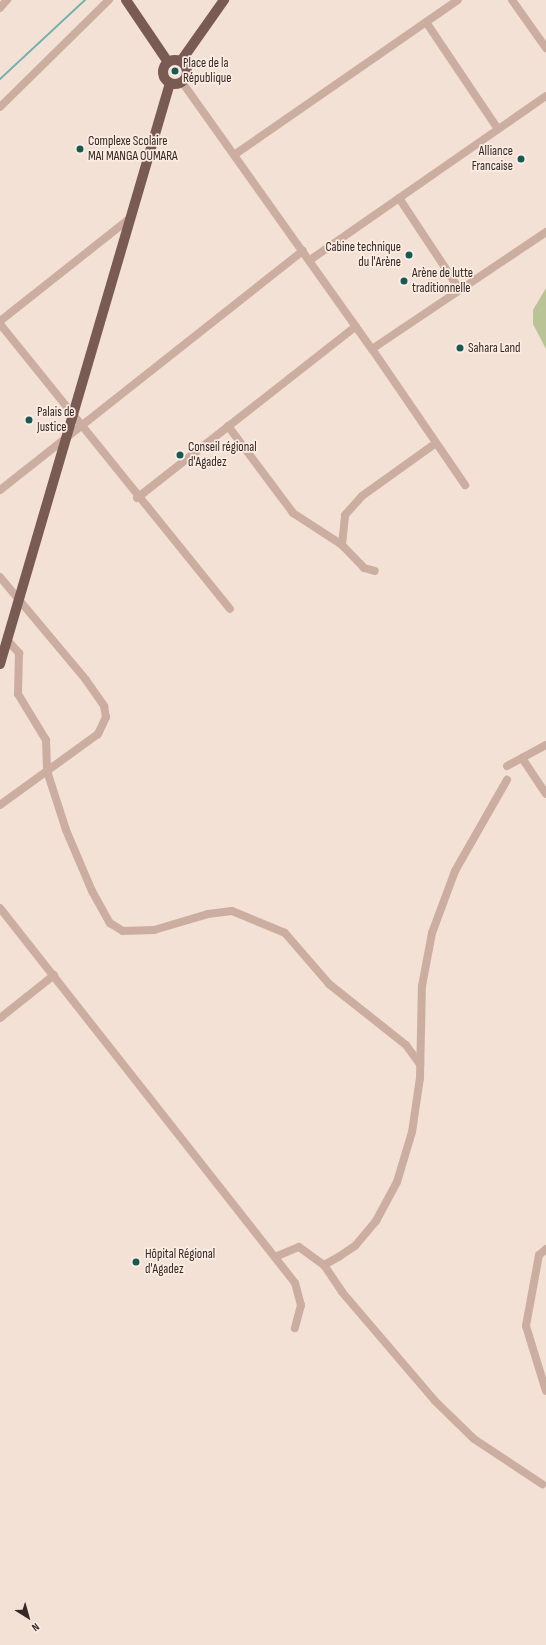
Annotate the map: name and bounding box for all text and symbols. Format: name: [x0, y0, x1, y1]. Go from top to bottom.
place label: Place de la République: [183, 56, 231, 87]
marker: Place de la République: [170, 66, 180, 76]
place label: Complexe Scolaire MAI MANGA OUMARA: [88, 134, 178, 165]
marker: Complexe Scolaire MAI MANGA OUMARA: [75, 144, 85, 154]
place label: Alliance Francaise: [472, 144, 513, 175]
marker: Alliance Francaise: [516, 154, 526, 164]
place label: Cabine technique du l'Arène: [325, 240, 401, 271]
marker: Cabine technique du l'Arène: [404, 250, 414, 260]
place label: Arène de lutte traditionnelle: [412, 266, 473, 297]
marker: Arène de lutte traditionnelle: [399, 276, 409, 286]
place label: Sahara Land: [468, 340, 521, 356]
marker: Sahara Land: [455, 343, 465, 353]
place label: Palais de Justice: [37, 405, 75, 436]
marker: Palais de Justice: [24, 415, 34, 425]
place label: Conseil régional d'Agadez: [188, 440, 257, 471]
marker: Conseil régional d'Agadez: [175, 450, 185, 460]
place label: Hôpital Régional d'Agadez: [145, 1247, 215, 1278]
marker: Hôpital Régional d'Agadez: [130, 1256, 142, 1268]
north arrow: [8, 1597, 48, 1637]
text: N: [29, 1620, 42, 1634]

